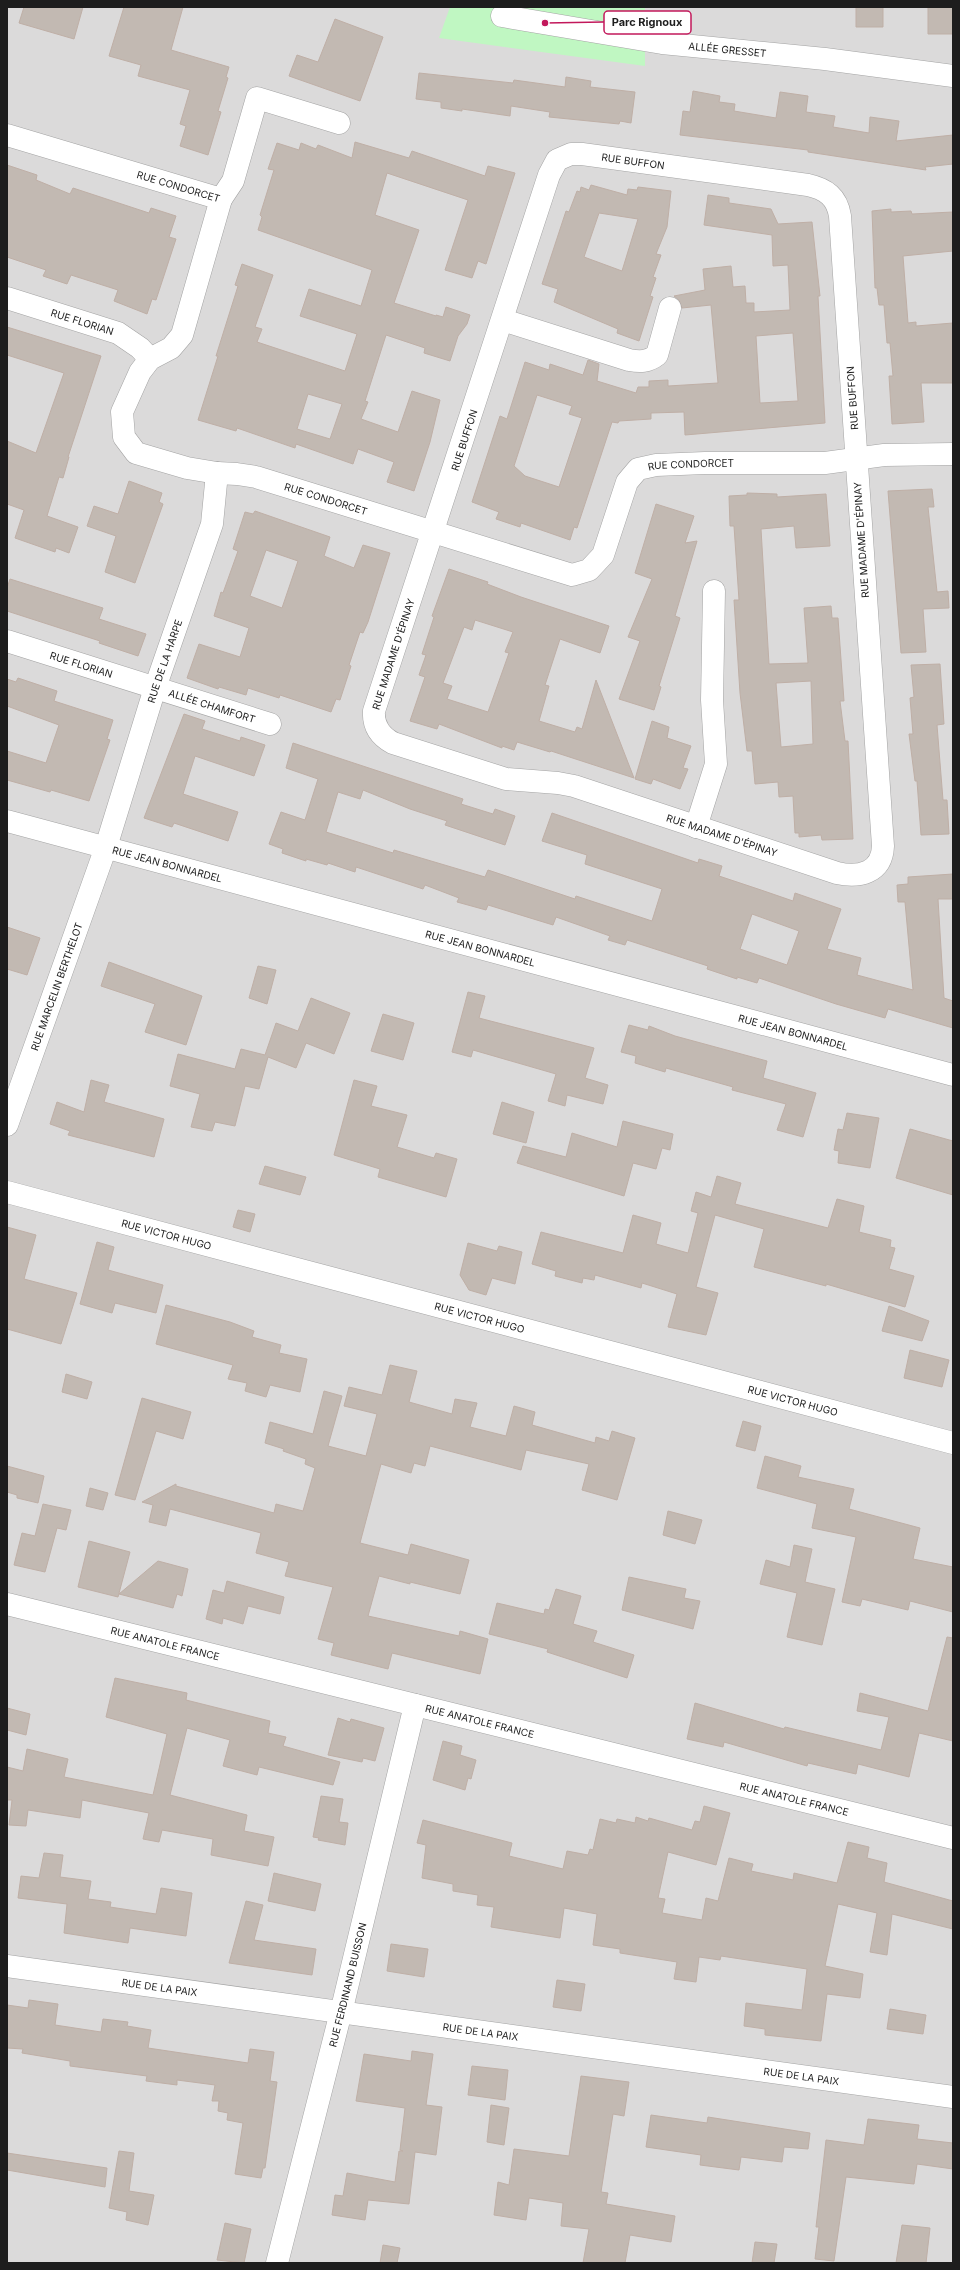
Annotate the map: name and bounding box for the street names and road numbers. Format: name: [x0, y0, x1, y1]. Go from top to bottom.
street label: ALLÉE GRESSET: [688, 40, 767, 59]
street label: RUE BUFFON: [601, 151, 665, 171]
street label: RUE CONDORCET: [135, 168, 222, 204]
street label: RUE FLORIAN: [49, 306, 115, 337]
street label: RUE BUFFON: [844, 366, 860, 430]
street label: RUE BUFFON: [448, 408, 480, 472]
street label: RUE CONDORCET: [647, 457, 734, 473]
street label: RUE CONDORCET: [283, 480, 369, 517]
street label: RUE MADAME D'ÉPINAY: [850, 481, 871, 598]
street label: RUE MADAME D'ÉPINAY: [368, 596, 417, 711]
street label: RUE DE LA HARPE: [145, 618, 184, 704]
street label: RUE FLORIAN: [48, 649, 114, 680]
street label: ALLÉE CHAMFORT: [167, 686, 257, 725]
street label: RUE MADAME D'ÉPINAY: [665, 810, 780, 859]
street label: RUE JEAN BONNARDEL: [111, 844, 224, 885]
street label: RUE MARCELIN BERTHELOT: [28, 921, 85, 1052]
street label: RUE JEAN BONNARDEL: [424, 928, 537, 969]
street label: RUE JEAN BONNARDEL: [737, 1012, 850, 1053]
street label: RUE VICTOR HUGO: [120, 1217, 213, 1252]
street label: RUE VICTOR HUGO: [433, 1300, 526, 1335]
street label: RUE VICTOR HUGO: [746, 1383, 839, 1418]
street label: RUE ANATOLE FRANCE: [110, 1624, 221, 1662]
street label: RUE ANATOLE FRANCE: [424, 1702, 535, 1740]
street label: RUE ANATOLE FRANCE: [739, 1780, 850, 1818]
street label: RUE FERDINAND BUISSON: [326, 1921, 368, 2048]
street label: RUE DE LA PAIX: [121, 1976, 198, 1998]
street label: RUE DE LA PAIX: [442, 2020, 519, 2043]
street label: RUE DE LA PAIX: [763, 2065, 840, 2087]

